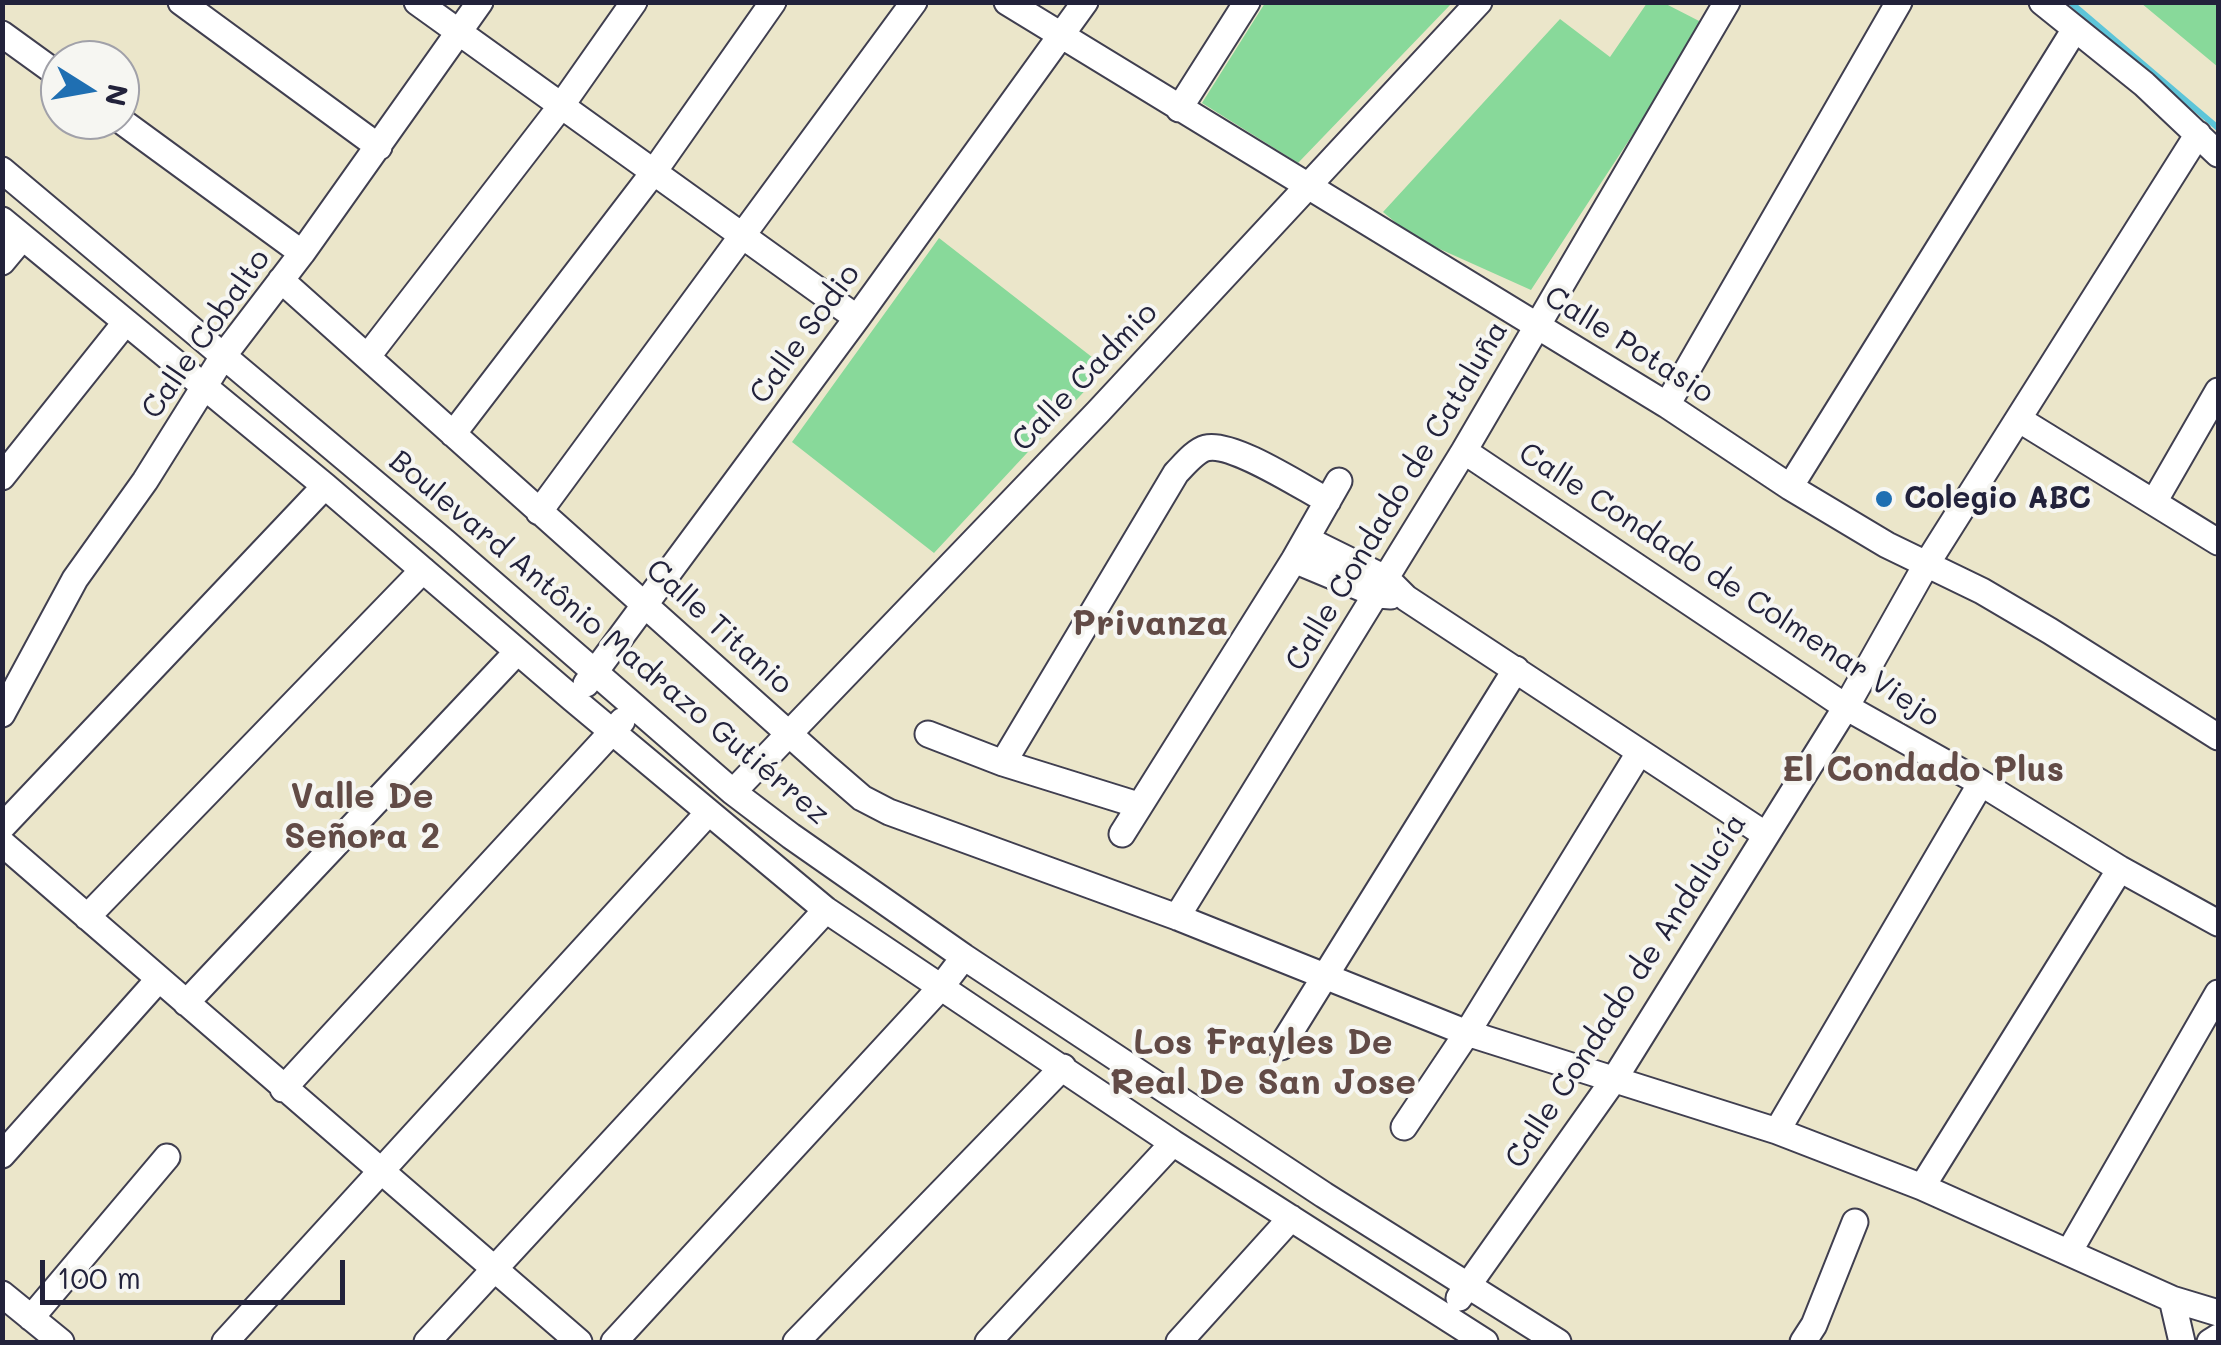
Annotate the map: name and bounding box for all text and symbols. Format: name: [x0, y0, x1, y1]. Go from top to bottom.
north arrow: [40, 40, 140, 140]
text: N: [98, 81, 137, 109]
street label: Calle Cobalto: [134, 242, 278, 426]
street label: Calle Sodio: [742, 257, 868, 411]
street label: Calle Potasio: [1538, 279, 1720, 411]
street label: Calle Cadmio: [1005, 295, 1165, 459]
street label: Calle Condado de Cataluña: [1278, 315, 1516, 677]
street label: Calle Condado de Colmenar Viejo: [1512, 435, 1946, 735]
street label: Boulevard Antônio Madrazo Gutiérrez: [382, 443, 836, 833]
place label: Colegio ABC: [1904, 481, 2091, 517]
marker: Colegio ABC: [1873, 488, 1895, 510]
street label: Calle Titanio: [638, 552, 800, 702]
district label: Privanza: [1072, 603, 1228, 645]
district label: El Condado Plus: [1782, 749, 2064, 791]
district label: Valle De Señora 2: [284, 776, 440, 858]
street label: Calle Condado de Andalucía: [1498, 807, 1754, 1175]
district label: Los Frayles De Real De San Jose: [1110, 1022, 1416, 1104]
scale bar: [45, 1240, 350, 1302]
text: 100 m: [57, 1257, 141, 1297]

